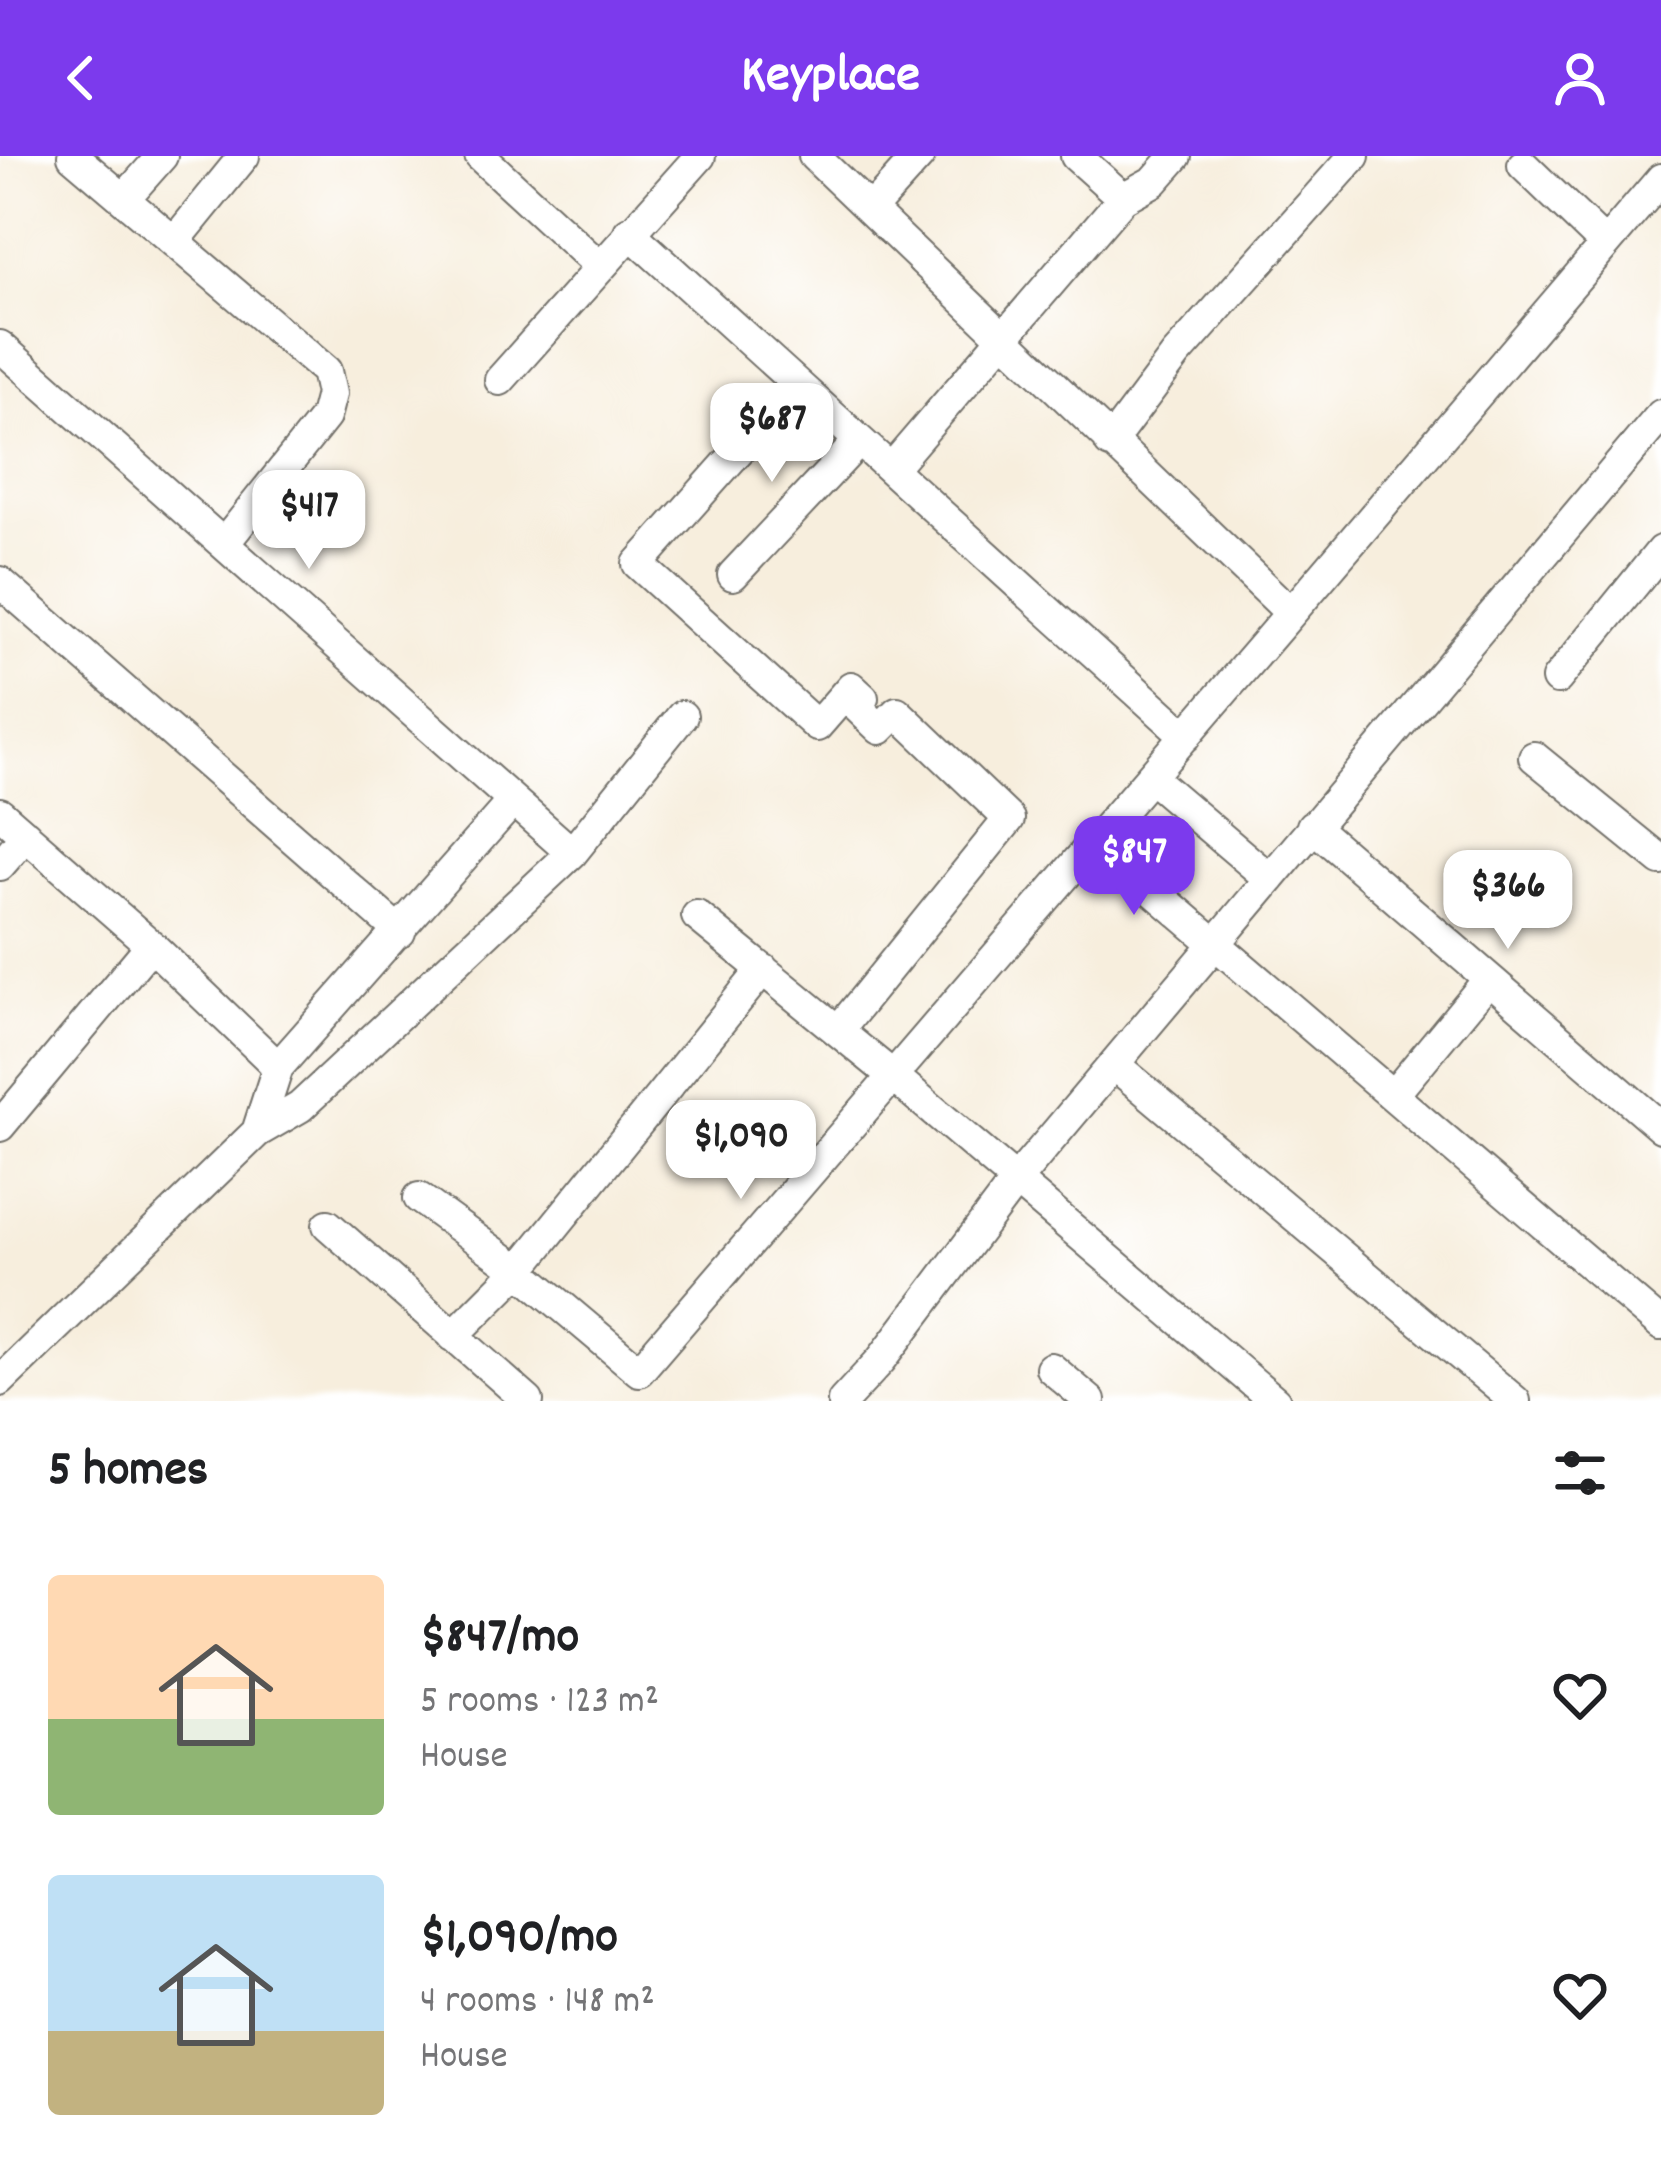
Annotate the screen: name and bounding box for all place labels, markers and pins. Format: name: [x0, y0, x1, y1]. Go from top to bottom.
pin: $687: [701, 383, 843, 485]
pin: $417: [238, 470, 380, 572]
pin: $847: [1063, 816, 1205, 918]
pin: $366: [1437, 850, 1579, 952]
pin: $1,090: [643, 1100, 839, 1202]

